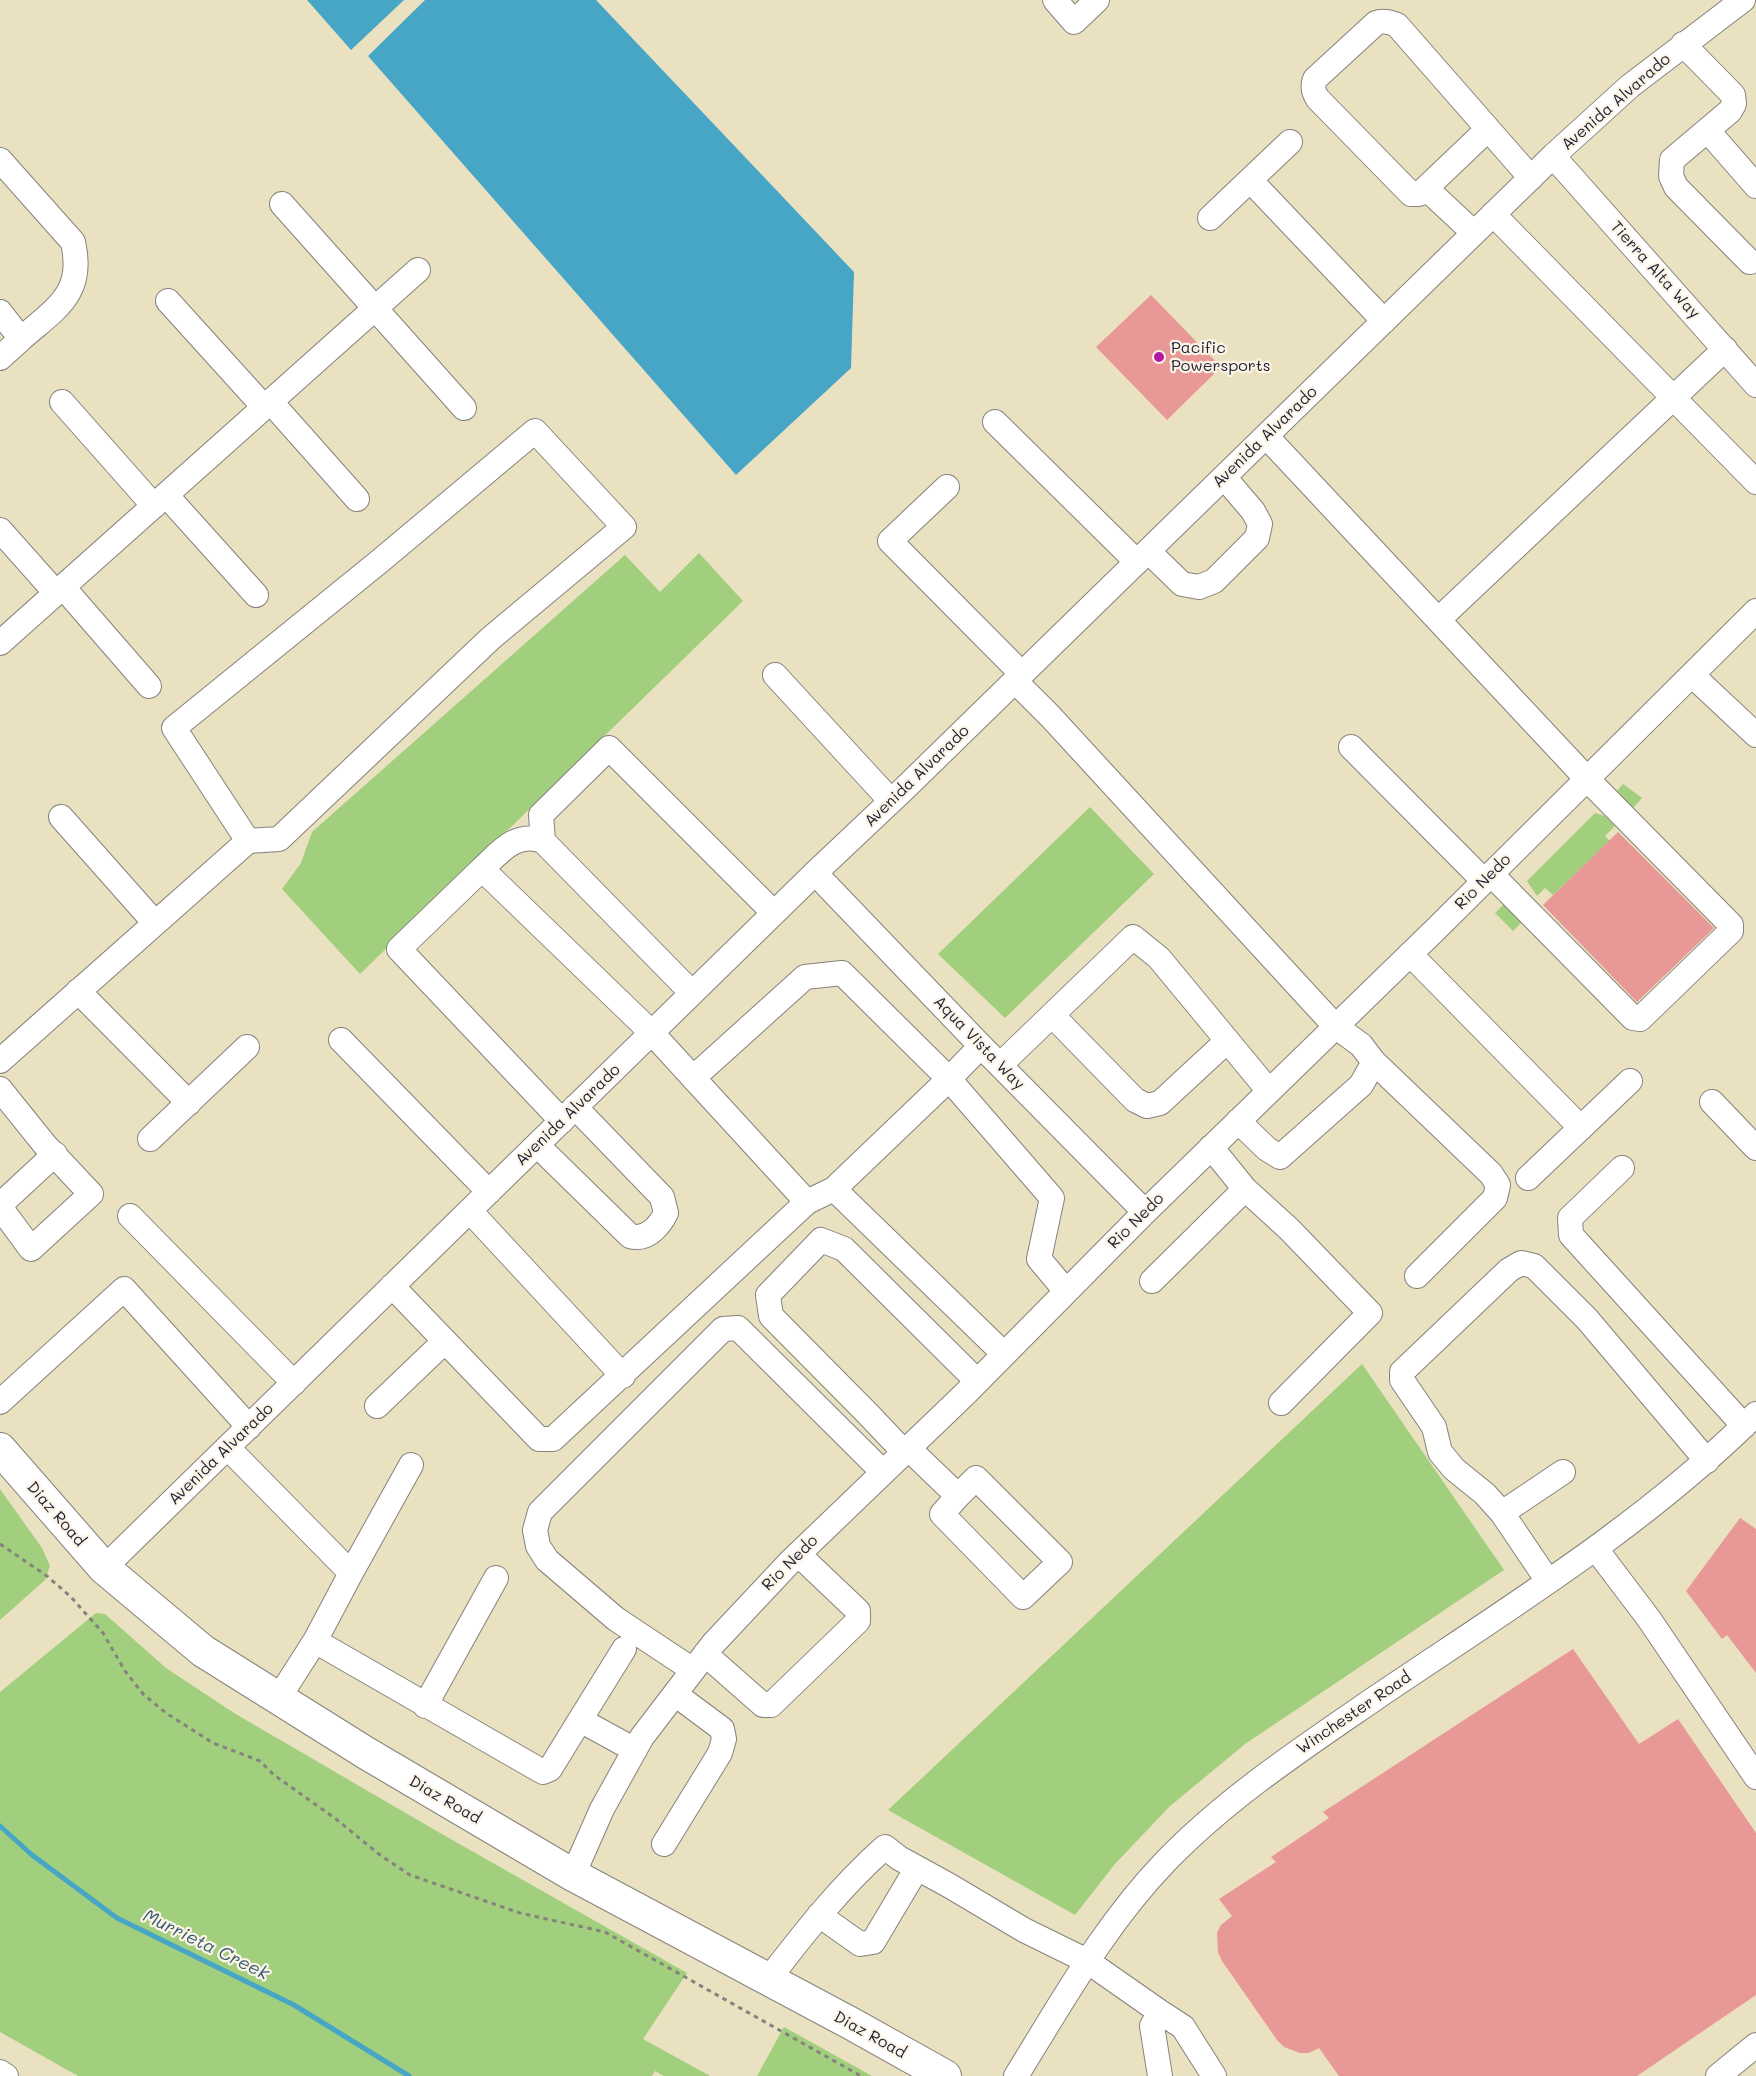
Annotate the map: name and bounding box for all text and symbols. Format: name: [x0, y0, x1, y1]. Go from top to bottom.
street label: Avenida Alvarado: [1558, 49, 1674, 155]
street label: Tierra Alta Way: [1606, 217, 1704, 323]
place label: Pacific Powersports: [1171, 338, 1271, 376]
marker: Pacific Powersports: [1152, 350, 1166, 364]
street label: Avenida Alvarado: [1209, 382, 1321, 492]
street label: Avenida Alvarado: [861, 721, 973, 831]
street label: Rio Nedo: [1451, 850, 1515, 914]
street label: Aqua Vista Way: [930, 992, 1028, 1094]
street label: Avenida Alvarado: [512, 1060, 624, 1170]
street label: Rio Nedo: [1104, 1189, 1168, 1253]
street label: Avenida Alvarado: [165, 1399, 277, 1509]
street label: Diaz Road: [23, 1478, 89, 1550]
street label: Rio Nedo: [758, 1531, 822, 1595]
street label: Winchester Road: [1293, 1668, 1415, 1758]
street label: Diaz Road: [406, 1772, 484, 1828]
water label: Murrieta Creek: [139, 1905, 273, 1985]
street label: Diaz Road: [830, 2007, 910, 2063]

